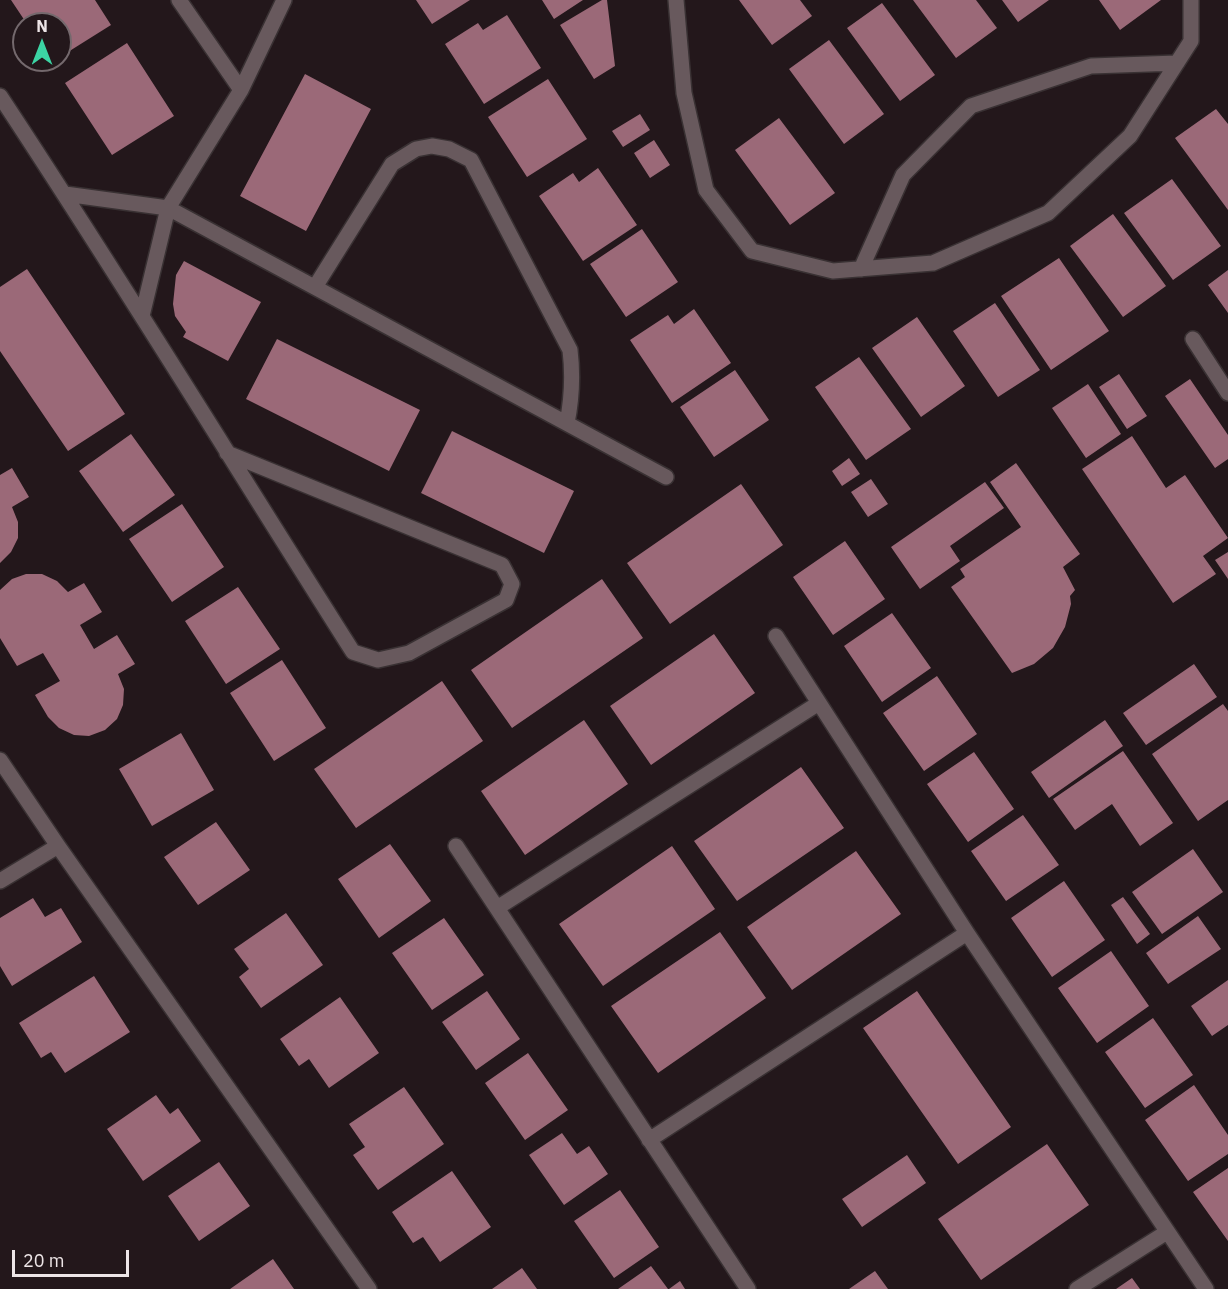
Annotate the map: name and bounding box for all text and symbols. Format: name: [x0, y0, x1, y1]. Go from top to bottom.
north arrow: [12, 12, 72, 72]
text: N: [36, 16, 48, 36]
scale bar: [15, 1238, 132, 1276]
text: 20 m: [23, 1249, 65, 1272]

